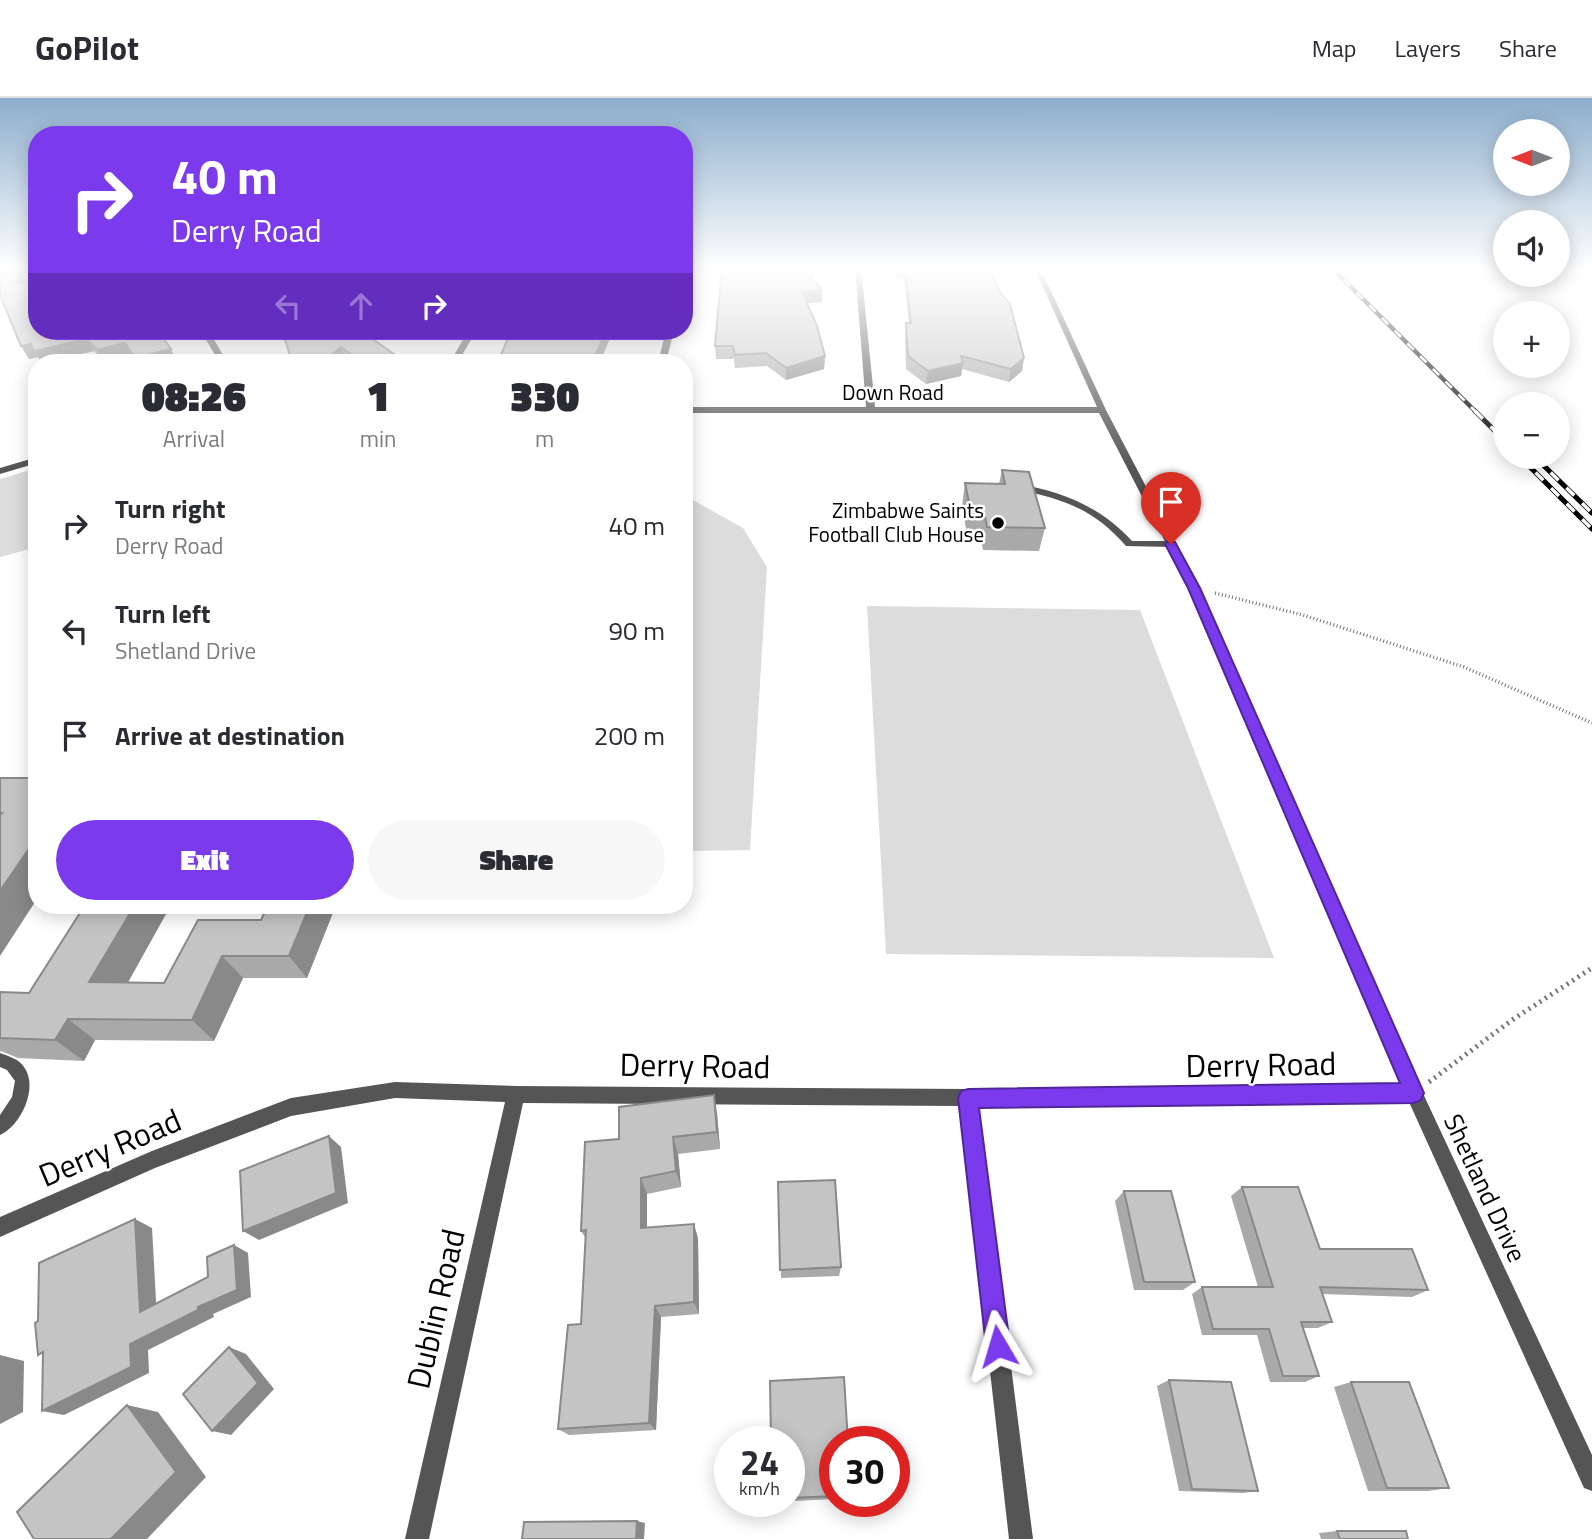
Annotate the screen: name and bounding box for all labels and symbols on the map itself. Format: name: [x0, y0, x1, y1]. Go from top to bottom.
north arrow: [1493, 119, 1570, 196]
street label: Down Road: [842, 376, 944, 408]
pin: [1141, 472, 1201, 544]
place label: Zimbabwe Saints Football Club House: [808, 494, 984, 550]
marker: Zimbabwe Saints Football Club House: [990, 515, 1006, 531]
street label: Derry Road: [1185, 1039, 1337, 1089]
street label: Derry Road: [619, 1040, 771, 1090]
street label: Derry Road: [31, 1096, 188, 1199]
street label: Shetland Drive: [1434, 1107, 1537, 1268]
street label: Dublin Road: [393, 1224, 477, 1393]
position arrow: [961, 1309, 1035, 1383]
speed limit sign: 30: [819, 1426, 910, 1517]

